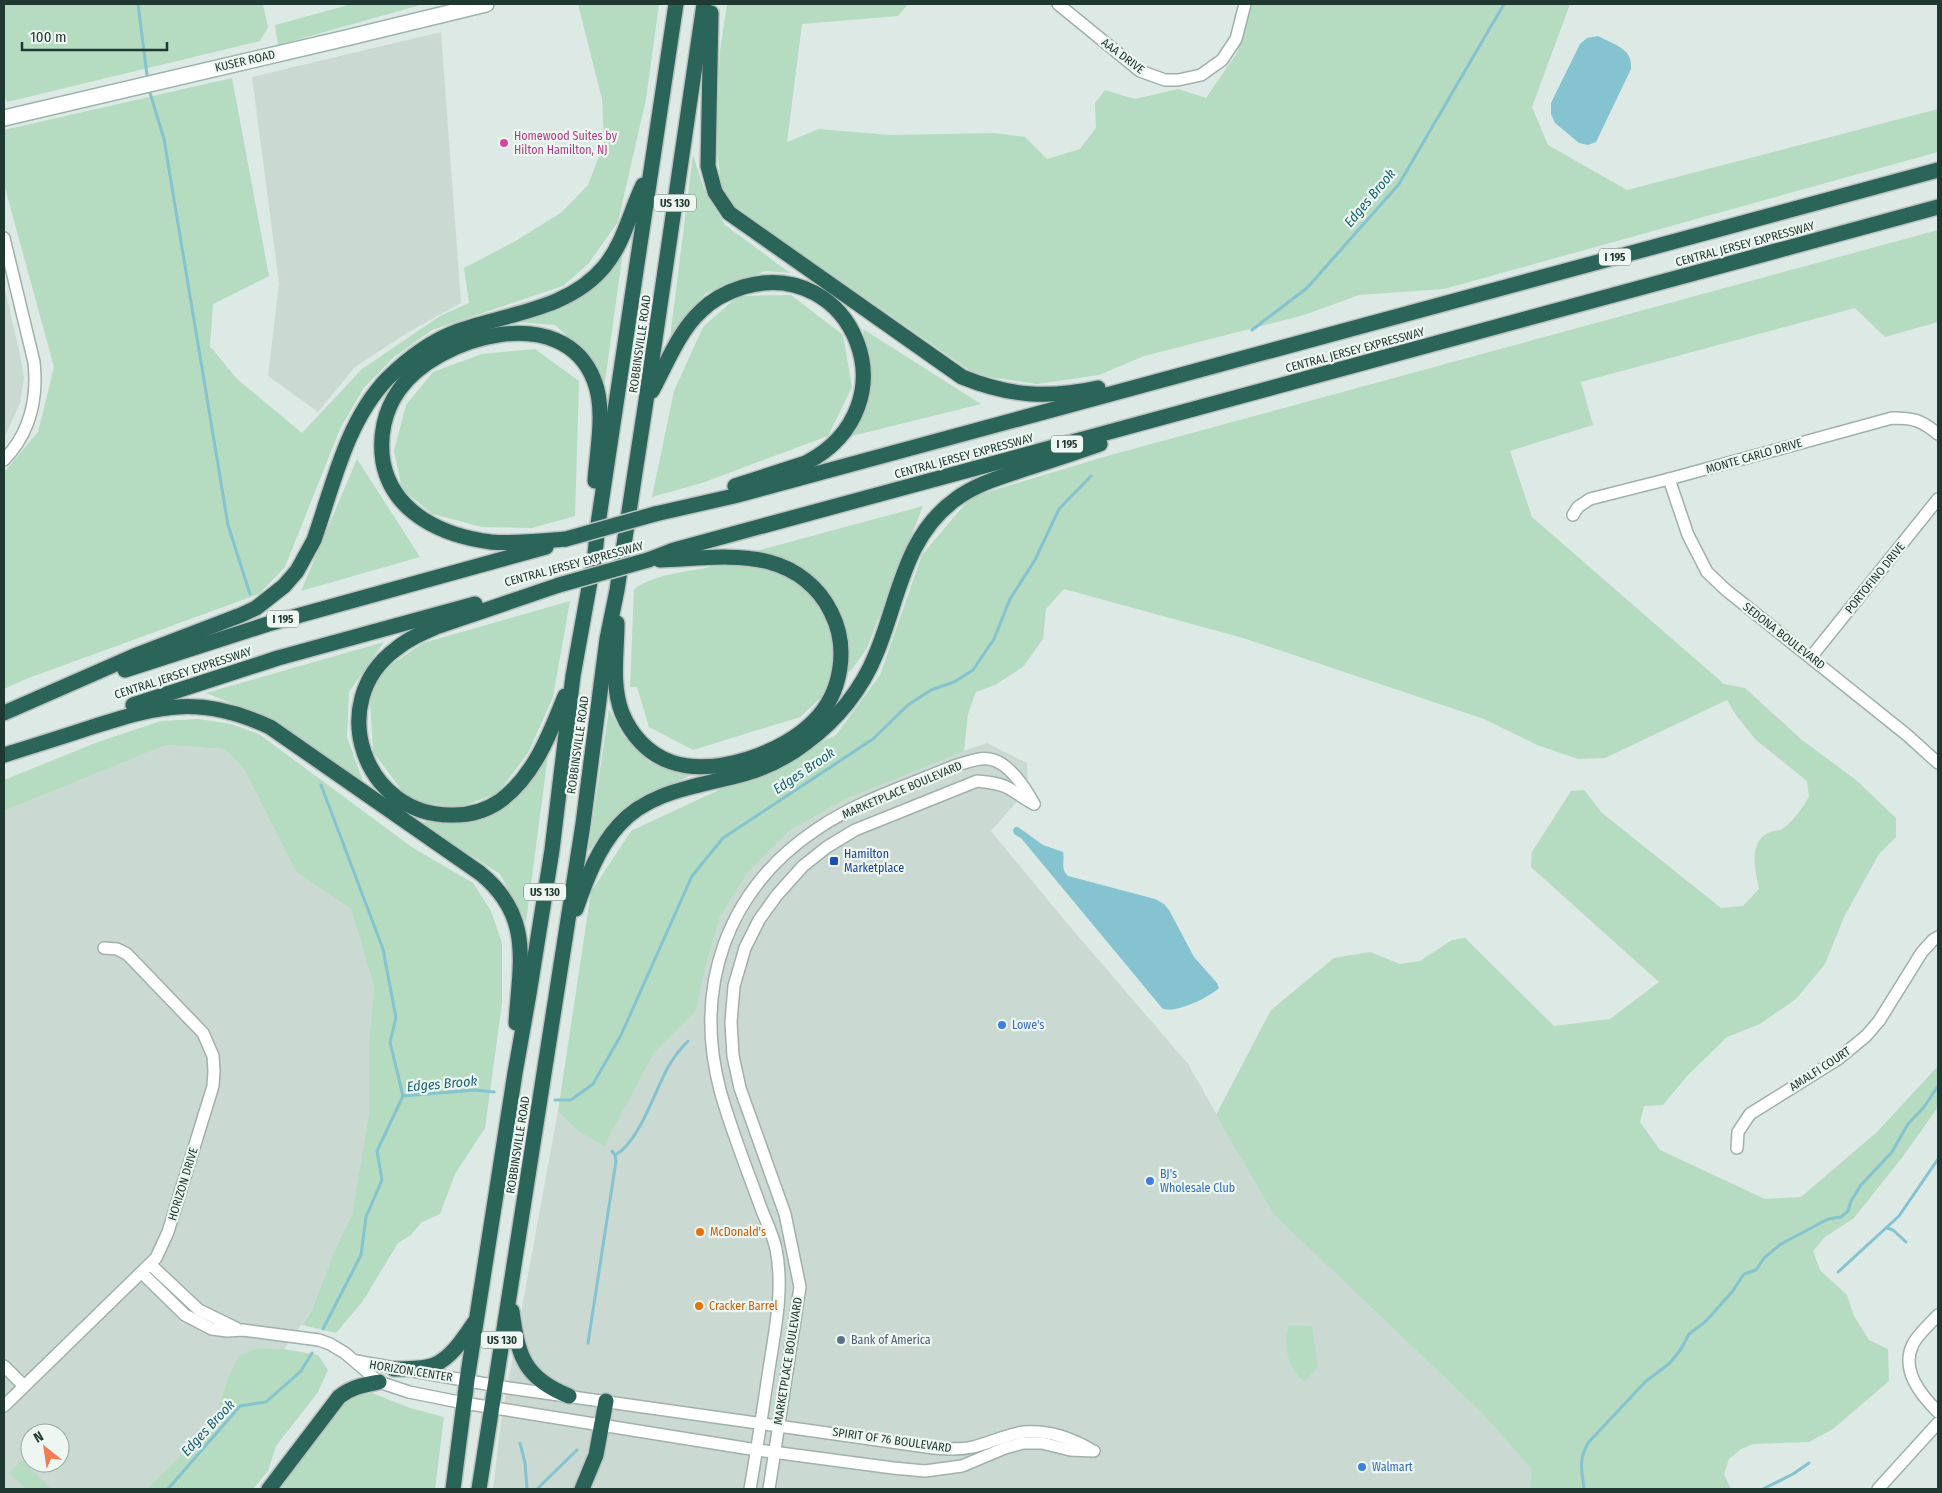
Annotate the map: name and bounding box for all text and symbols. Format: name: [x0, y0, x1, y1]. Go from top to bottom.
scale bar: [22, 20, 168, 52]
text: 100 m: [30, 28, 67, 46]
street label: AAA DRIVE: [1099, 35, 1148, 77]
street label: KUSER ROAD: [214, 47, 276, 75]
place label: Homewood Suites by Hilton Hamilton, NJ: [514, 129, 618, 157]
marker: Homewood Suites by Hilton Hamilton, NJ: [498, 137, 510, 149]
water label: Edges Brook: [1341, 165, 1399, 231]
road number: US 130: [654, 194, 696, 212]
street label: CENTRAL JERSEY EXPRESSWAY: [1674, 219, 1816, 269]
road number: I 195: [1599, 248, 1631, 266]
street label: ROBBINSVILLE ROAD: [626, 294, 654, 394]
street label: CENTRAL JERSEY EXPRESSWAY: [1284, 325, 1426, 375]
street label: CENTRAL JERSEY EXPRESSWAY: [893, 431, 1035, 481]
street label: MONTE CARLO DRIVE: [1704, 435, 1804, 476]
road number: I 195: [1051, 436, 1083, 452]
street label: CENTRAL JERSEY EXPRESSWAY: [503, 539, 645, 589]
street label: PORTOFINO DRIVE: [1842, 539, 1908, 616]
street label: SEDONA BOULEVARD: [1740, 600, 1828, 672]
road number: I 195: [267, 610, 299, 628]
street label: CENTRAL JERSEY EXPRESSWAY: [113, 644, 253, 702]
street label: ROBBINSVILLE ROAD: [564, 695, 592, 795]
water label: Edges Brook: [770, 744, 838, 798]
street label: MARKETPLACE BOULEVARD: [840, 758, 964, 822]
place label: Hamilton Marketplace: [844, 847, 904, 875]
marker: Hamilton Marketplace: [828, 855, 840, 867]
road number: US 130: [524, 884, 566, 900]
place label: Lowe's: [1012, 1018, 1044, 1032]
marker: Lowe's: [996, 1019, 1008, 1031]
street label: AMALFI COURT: [1787, 1044, 1854, 1094]
water label: Edges Brook: [406, 1072, 478, 1096]
street label: ROBBINSVILLE ROAD: [503, 1095, 533, 1195]
street label: HORIZON DRIVE: [165, 1145, 201, 1222]
place label: BJ's Wholesale Club: [1160, 1167, 1235, 1195]
marker: BJ's Wholesale Club: [1144, 1175, 1156, 1187]
place label: McDonald's: [710, 1225, 766, 1239]
marker: McDonald's: [694, 1226, 706, 1238]
street label: MARKETPLACE BOULEVARD: [771, 1296, 805, 1426]
place label: Cracker Barrel: [709, 1299, 778, 1313]
marker: Cracker Barrel: [693, 1300, 705, 1312]
road number: US 130: [481, 1332, 523, 1348]
place label: Bank of America: [851, 1333, 931, 1347]
marker: Bank of America: [835, 1334, 847, 1346]
street label: HORIZON CENTER: [368, 1357, 454, 1385]
water label: Edges Brook: [178, 1396, 238, 1460]
north arrow: [20, 1423, 70, 1473]
street label: SPIRIT OF 76 BOULEVARD: [831, 1425, 953, 1455]
text: N: [31, 1428, 47, 1447]
place label: Walmart: [1372, 1460, 1413, 1474]
marker: Walmart: [1356, 1461, 1368, 1473]

